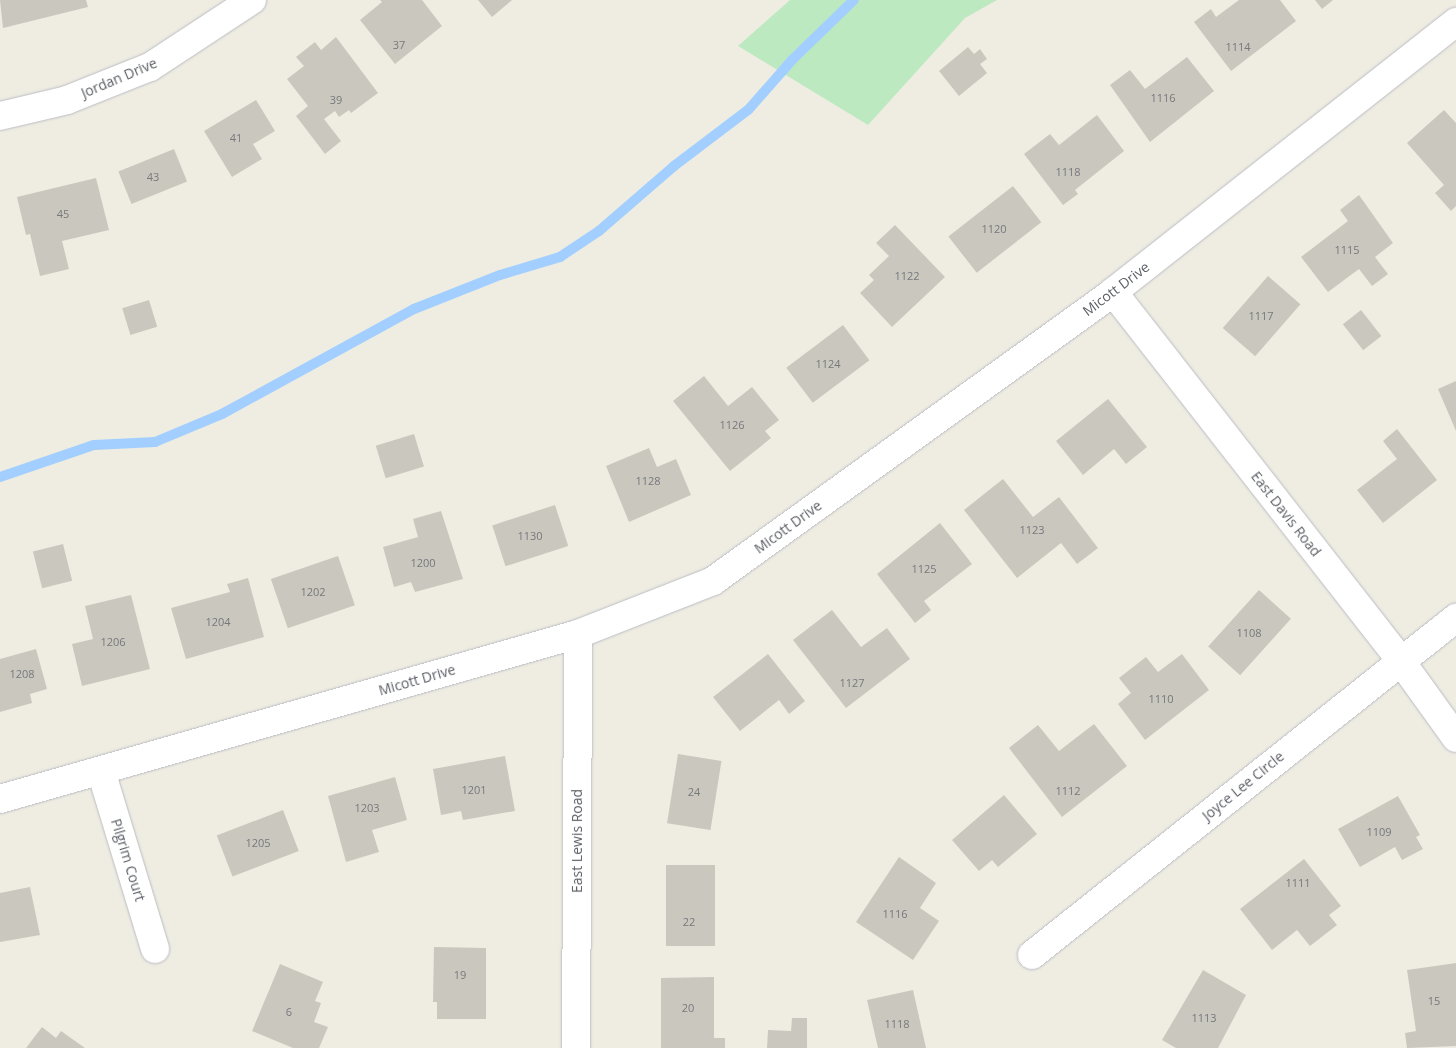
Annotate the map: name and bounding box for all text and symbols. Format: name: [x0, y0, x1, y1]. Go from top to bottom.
house number: 37: [393, 38, 405, 52]
house number: 1114: [1225, 40, 1251, 54]
street label: Jordan Drive: [79, 54, 159, 102]
house number: 1116: [1150, 91, 1176, 105]
house number: 39: [330, 93, 342, 107]
house number: 41: [230, 131, 242, 145]
house number: 1118: [1055, 165, 1081, 179]
house number: 43: [147, 170, 159, 184]
house number: 45: [57, 207, 69, 221]
house number: 1120: [981, 222, 1007, 236]
house number: 1115: [1334, 243, 1360, 257]
street label: Micott Drive: [1079, 258, 1153, 320]
house number: 1122: [894, 269, 920, 283]
house number: 1117: [1248, 309, 1274, 323]
house number: 1124: [815, 357, 841, 371]
house number: 1126: [719, 418, 745, 432]
street label: East Davis Road: [1248, 468, 1324, 560]
house number: 1128: [635, 474, 661, 488]
street label: Micott Drive: [751, 497, 825, 557]
house number: 1123: [1019, 523, 1045, 537]
house number: 1130: [517, 529, 543, 543]
house number: 1200: [410, 556, 436, 570]
house number: 1125: [911, 562, 937, 576]
house number: 1202: [300, 585, 326, 599]
house number: 1204: [205, 615, 231, 629]
house number: 1108: [1236, 626, 1262, 640]
house number: 1206: [100, 635, 126, 649]
street label: Micott Drive: [377, 661, 457, 699]
house number: 1208: [9, 667, 35, 681]
house number: 1127: [839, 676, 865, 690]
house number: 1110: [1148, 692, 1174, 706]
street label: Joyce Lee Circle: [1199, 748, 1287, 824]
house number: 1201: [461, 783, 487, 797]
house number: 1112: [1055, 784, 1081, 798]
house number: 24: [688, 785, 700, 799]
street label: East Lewis Road: [569, 789, 585, 893]
house number: 1203: [354, 801, 380, 815]
street label: Pilgrim Court: [107, 817, 149, 903]
house number: 1109: [1366, 825, 1392, 839]
house number: 1205: [245, 836, 271, 850]
house number: 1111: [1285, 876, 1311, 890]
house number: 1116: [882, 907, 908, 921]
house number: 22: [683, 915, 695, 929]
house number: 19: [454, 968, 466, 982]
house number: 15: [1428, 994, 1440, 1008]
house number: 20: [682, 1001, 694, 1015]
house number: 6: [286, 1005, 292, 1019]
house number: 1113: [1191, 1011, 1217, 1025]
house number: 1118: [884, 1017, 910, 1031]

